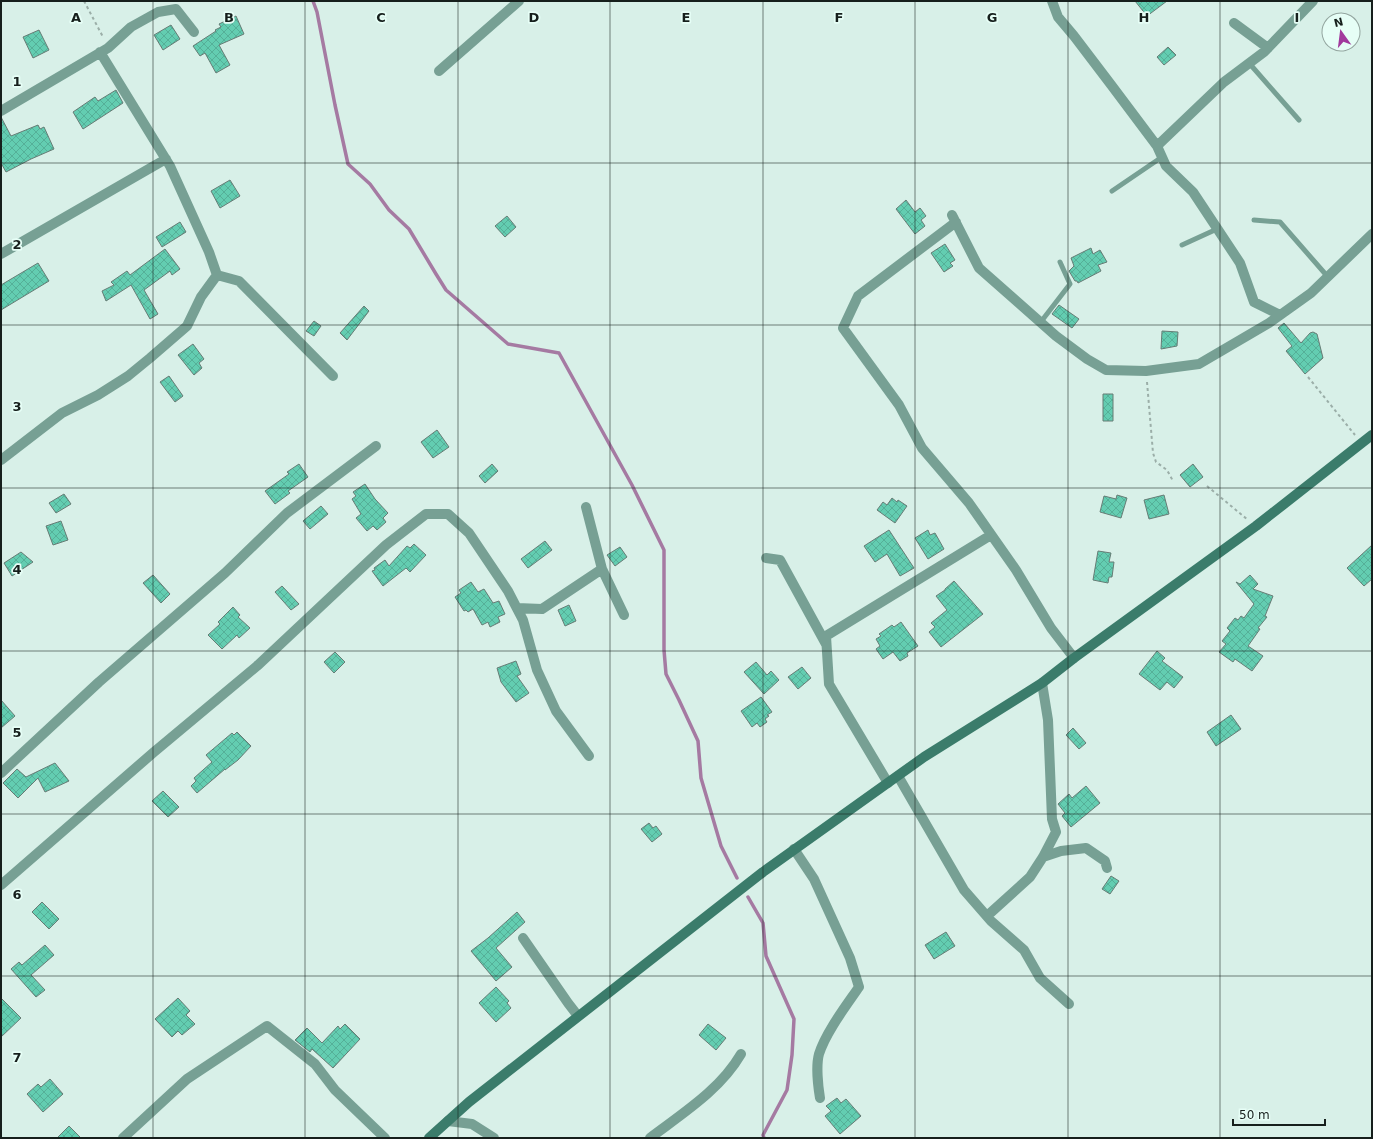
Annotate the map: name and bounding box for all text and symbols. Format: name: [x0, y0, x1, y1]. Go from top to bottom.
text: A: [71, 10, 81, 25]
text: B: [224, 10, 234, 25]
text: C: [376, 10, 386, 25]
text: D: [529, 10, 540, 25]
text: E: [682, 10, 690, 25]
text: F: [835, 10, 843, 25]
text: G: [987, 10, 997, 25]
text: H: [1139, 10, 1149, 25]
text: I: [1295, 10, 1299, 25]
north arrow: [1321, 12, 1361, 52]
text: N: [1333, 15, 1345, 30]
text: 1: [12, 74, 22, 89]
text: 2: [12, 237, 22, 252]
text: 3: [12, 399, 22, 414]
text: 4: [12, 562, 22, 577]
text: 5: [12, 725, 22, 740]
text: 6: [12, 887, 22, 902]
text: 7: [12, 1050, 22, 1065]
scale bar: [1233, 1101, 1325, 1127]
text: 50 m: [1239, 1108, 1270, 1122]

